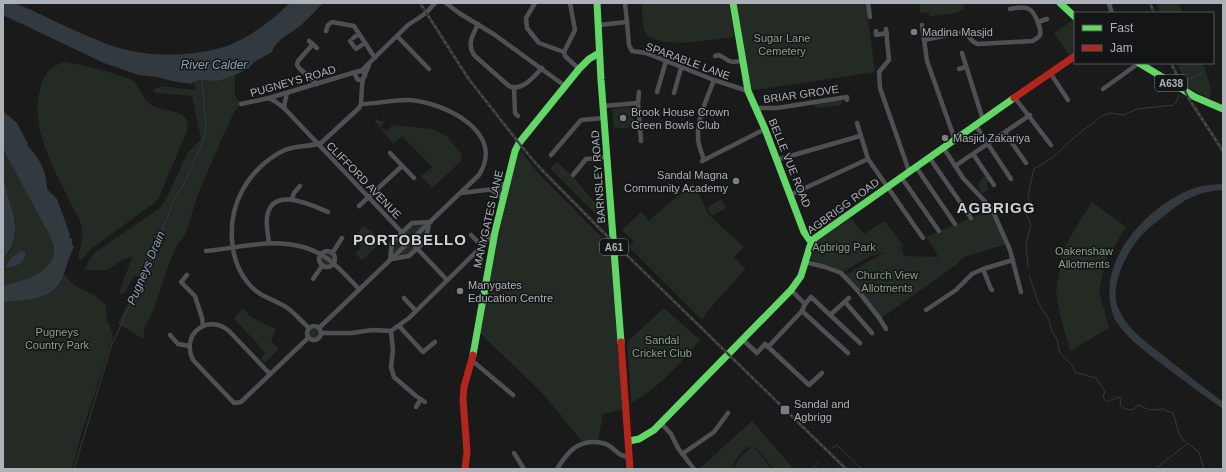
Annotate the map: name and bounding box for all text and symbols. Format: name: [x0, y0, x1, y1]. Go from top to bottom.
legend: [1074, 12, 1214, 64]
text: Fast: [1110, 21, 1134, 35]
place label: Madina Masjid: [922, 26, 993, 38]
marker: Madina Masjid: [909, 27, 919, 37]
park label: Sugar Lane Cemetery: [754, 32, 810, 57]
street label: SPARABLE LANE: [644, 40, 732, 82]
text: Jam: [1110, 41, 1133, 55]
water label: River Calder: [181, 58, 248, 72]
street label: PUGNEYS ROAD: [249, 63, 337, 99]
road number: A638: [1155, 75, 1187, 91]
street label: BRIAR GROVE: [762, 83, 840, 105]
place label: Brook House Crown Green Bowls Club: [631, 106, 729, 131]
marker: Brook House Crown Green Bowls Club: [618, 113, 628, 123]
street label: BELLE VUE ROAD: [767, 117, 813, 209]
street label: BARNSLEY ROAD: [589, 130, 607, 224]
place label: Masjid Zakariya: [953, 132, 1031, 144]
marker: Masjid Zakariya: [940, 133, 950, 143]
street label: CLIFFORD AVENUE: [324, 139, 404, 221]
street label: MANYGATES LANE: [471, 169, 505, 269]
place label: Sandal Magna Community Academy: [624, 169, 729, 194]
marker: Sandal Magna Community Academy: [731, 176, 741, 186]
street label: AGBRIGG ROAD: [805, 176, 881, 236]
district label: AGBRIGG: [957, 199, 1035, 216]
water label: Pugneys Drain: [124, 229, 168, 307]
district label: PORTOBELLO: [353, 231, 467, 248]
road number: A61: [600, 239, 628, 255]
park label: Agbrigg Park: [812, 241, 876, 253]
park label: Oakenshaw Allotments: [1055, 245, 1113, 270]
park label: Church View Allotments: [856, 269, 918, 294]
place label: Manygates Education Centre: [468, 279, 553, 304]
marker: Manygates Education Centre: [455, 286, 465, 296]
park label: Pugneys Country Park: [25, 326, 90, 351]
park label: Sandal Cricket Club: [632, 334, 692, 359]
place label: Sandal and Agbrigg: [794, 398, 850, 423]
marker: Sandal and Agbrigg: [779, 404, 791, 416]

